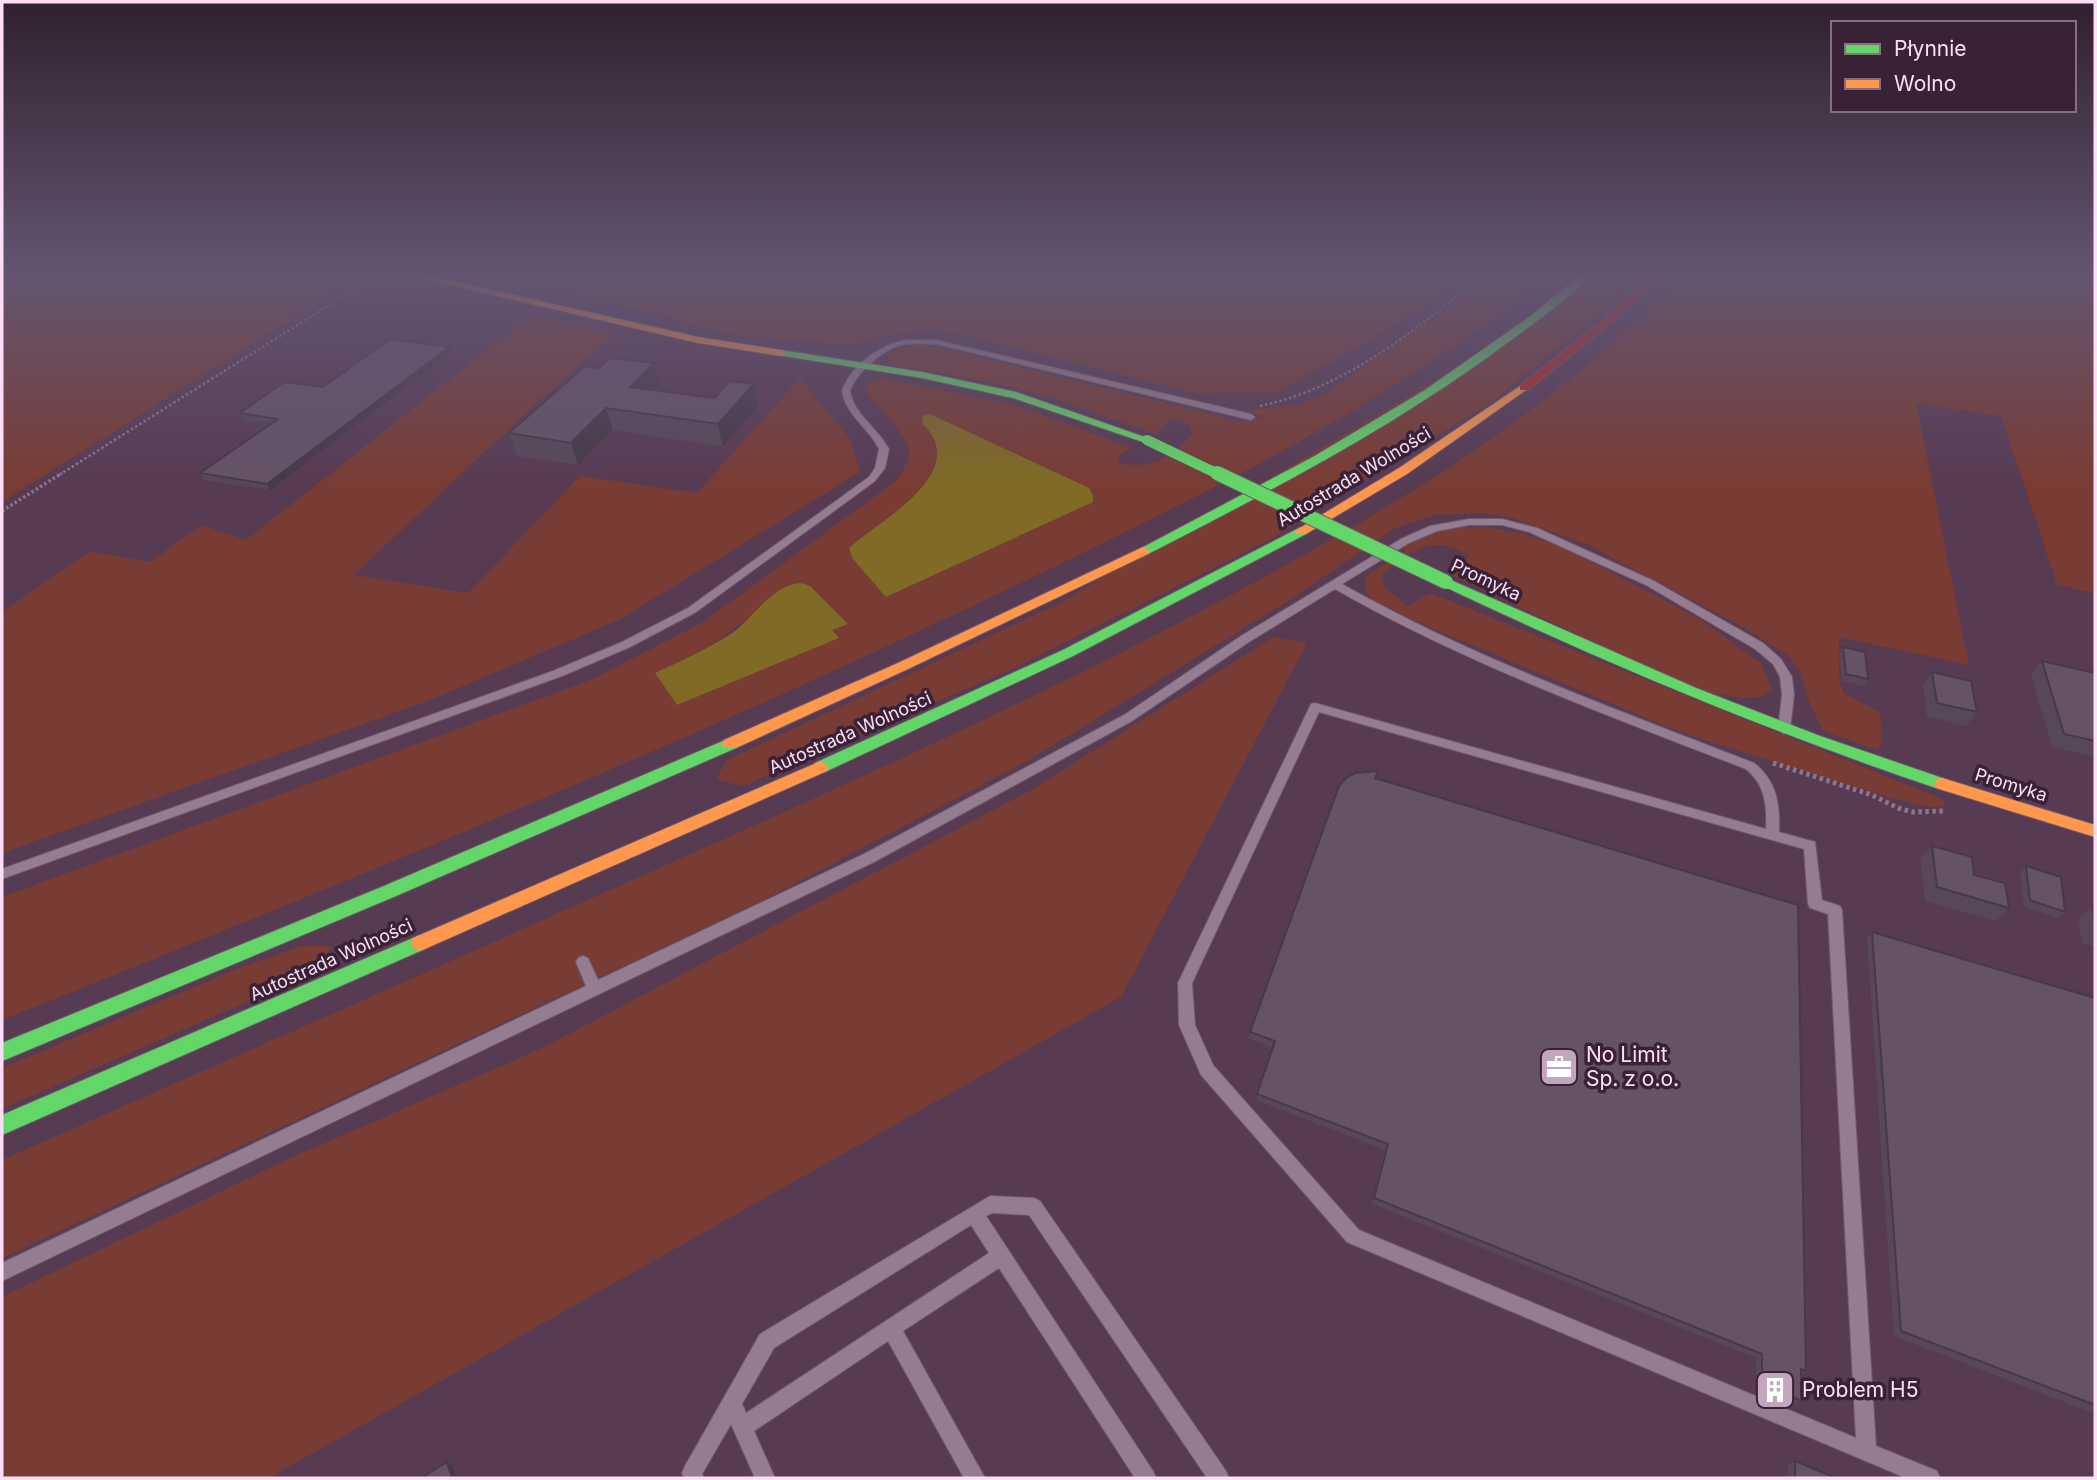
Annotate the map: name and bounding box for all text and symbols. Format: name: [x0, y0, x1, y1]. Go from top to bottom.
legend: [1831, 21, 2076, 112]
text: Płynnie: [1894, 36, 1967, 61]
text: Wolno: [1894, 71, 1956, 96]
street label: Autostrada Wolności: [1273, 422, 1434, 531]
street label: Promyka: [1448, 554, 1524, 605]
street label: Autostrada Wolności: [765, 687, 934, 778]
street label: Promyka: [1972, 764, 2050, 805]
street label: Autostrada Wolności: [246, 914, 415, 1005]
place label: No Limit Sp. z o.o.: [1586, 1042, 1679, 1091]
office icon: No Limit Sp. z o.o.: [1538, 1046, 1580, 1088]
building icon: Problem H5: [1754, 1369, 1796, 1411]
place label: Problem H5: [1802, 1377, 1918, 1402]

